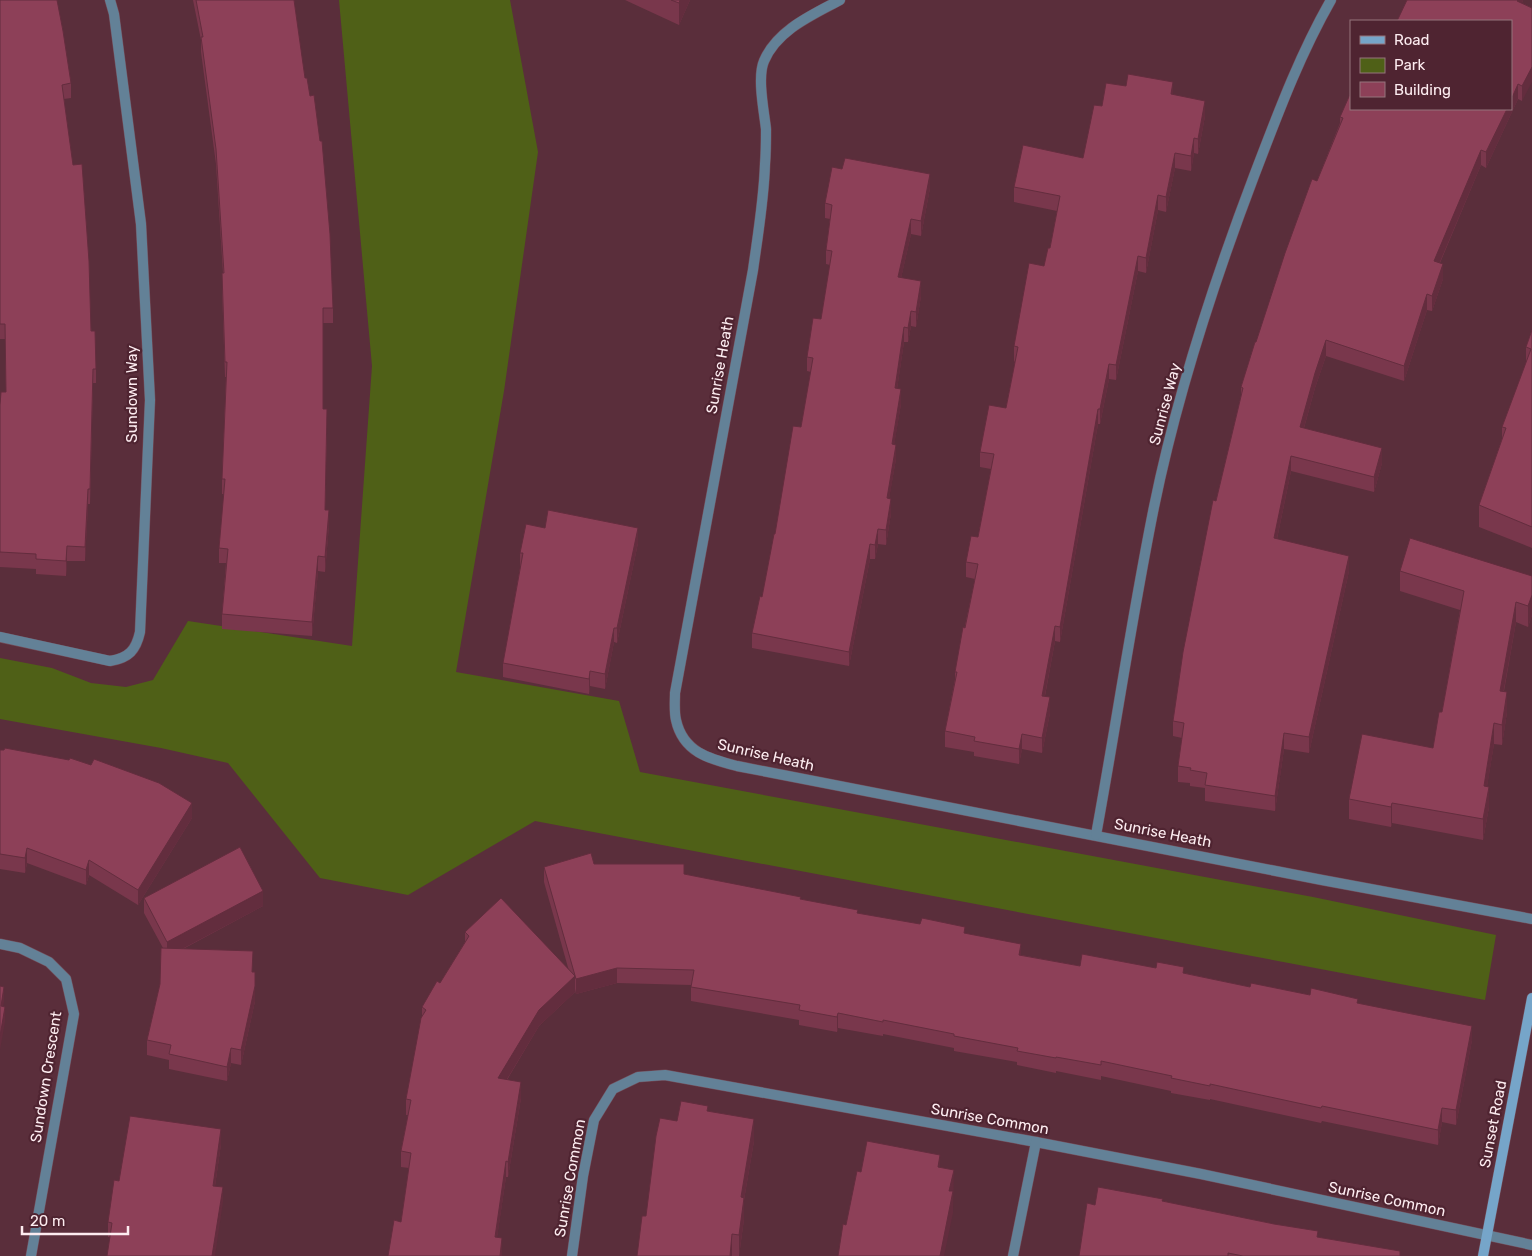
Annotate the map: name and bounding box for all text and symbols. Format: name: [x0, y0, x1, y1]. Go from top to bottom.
legend: [1350, 20, 1512, 110]
text: Road: [1394, 31, 1430, 49]
text: Park: [1394, 56, 1425, 74]
text: Building: [1394, 81, 1451, 99]
street label: Sunrise Heath: [703, 315, 737, 415]
street label: Sundown Way: [123, 345, 141, 443]
street label: Sunrise Way: [1145, 361, 1185, 447]
street label: Sunrise Heath: [716, 735, 816, 775]
street label: Sunrise Heath: [1113, 815, 1213, 851]
street label: Sundown Crescent: [27, 1010, 65, 1144]
street label: Sunset Road: [1476, 1079, 1510, 1169]
street label: Sunrise Common: [930, 1100, 1050, 1138]
street label: Sunrise Common: [551, 1118, 589, 1238]
street label: Sunrise Common: [1327, 1178, 1447, 1220]
scale bar: [22, 1204, 129, 1236]
text: 20 m: [30, 1212, 65, 1230]

